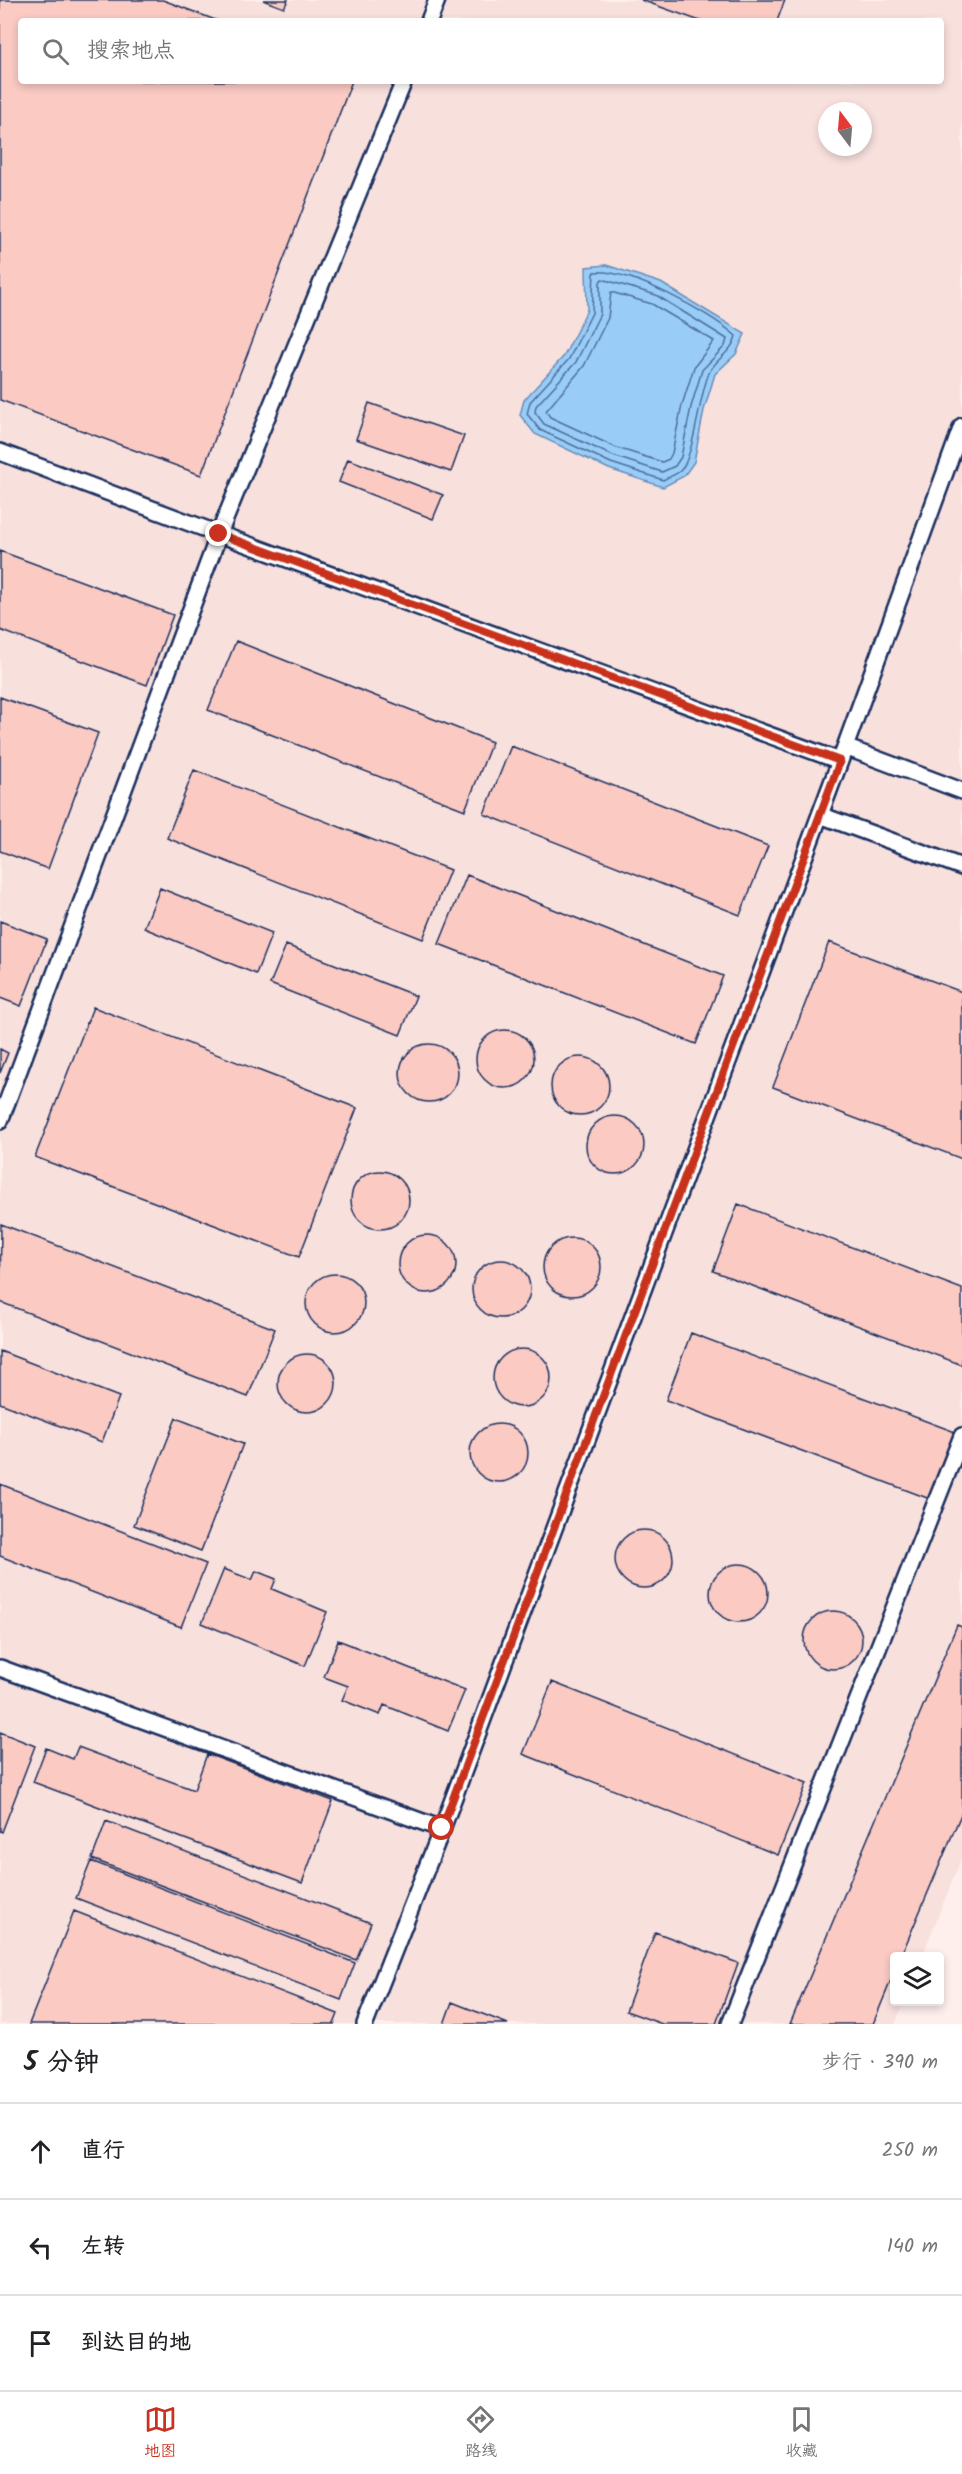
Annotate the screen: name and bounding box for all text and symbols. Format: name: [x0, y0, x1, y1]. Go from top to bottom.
search box: [18, 18, 944, 84]
text: 搜索地点: [87, 34, 175, 69]
icon: search: [39, 35, 72, 68]
north arrow: [818, 102, 872, 156]
route end: [205, 520, 231, 546]
route start: [428, 1814, 454, 1840]
map controls: [890, 1952, 944, 2006]
button: layers: [890, 1952, 944, 2006]
text: 5 分钟: [24, 2042, 99, 2084]
text: 步行 · 390 m: [822, 2047, 938, 2079]
text: 直行: [81, 2134, 125, 2169]
icon: ahead: [24, 2135, 57, 2168]
text: 250 m: [882, 2135, 938, 2167]
text: 左转: [81, 2230, 125, 2265]
icon: left: [24, 2231, 57, 2264]
text: 140 m: [887, 2231, 938, 2263]
text: 到达目的地: [81, 2326, 191, 2361]
icon: arrive: [24, 2327, 57, 2360]
tab: 地图: [144, 2403, 177, 2464]
tab: 路线: [464, 2403, 497, 2464]
tab: 收藏: [785, 2403, 818, 2464]

